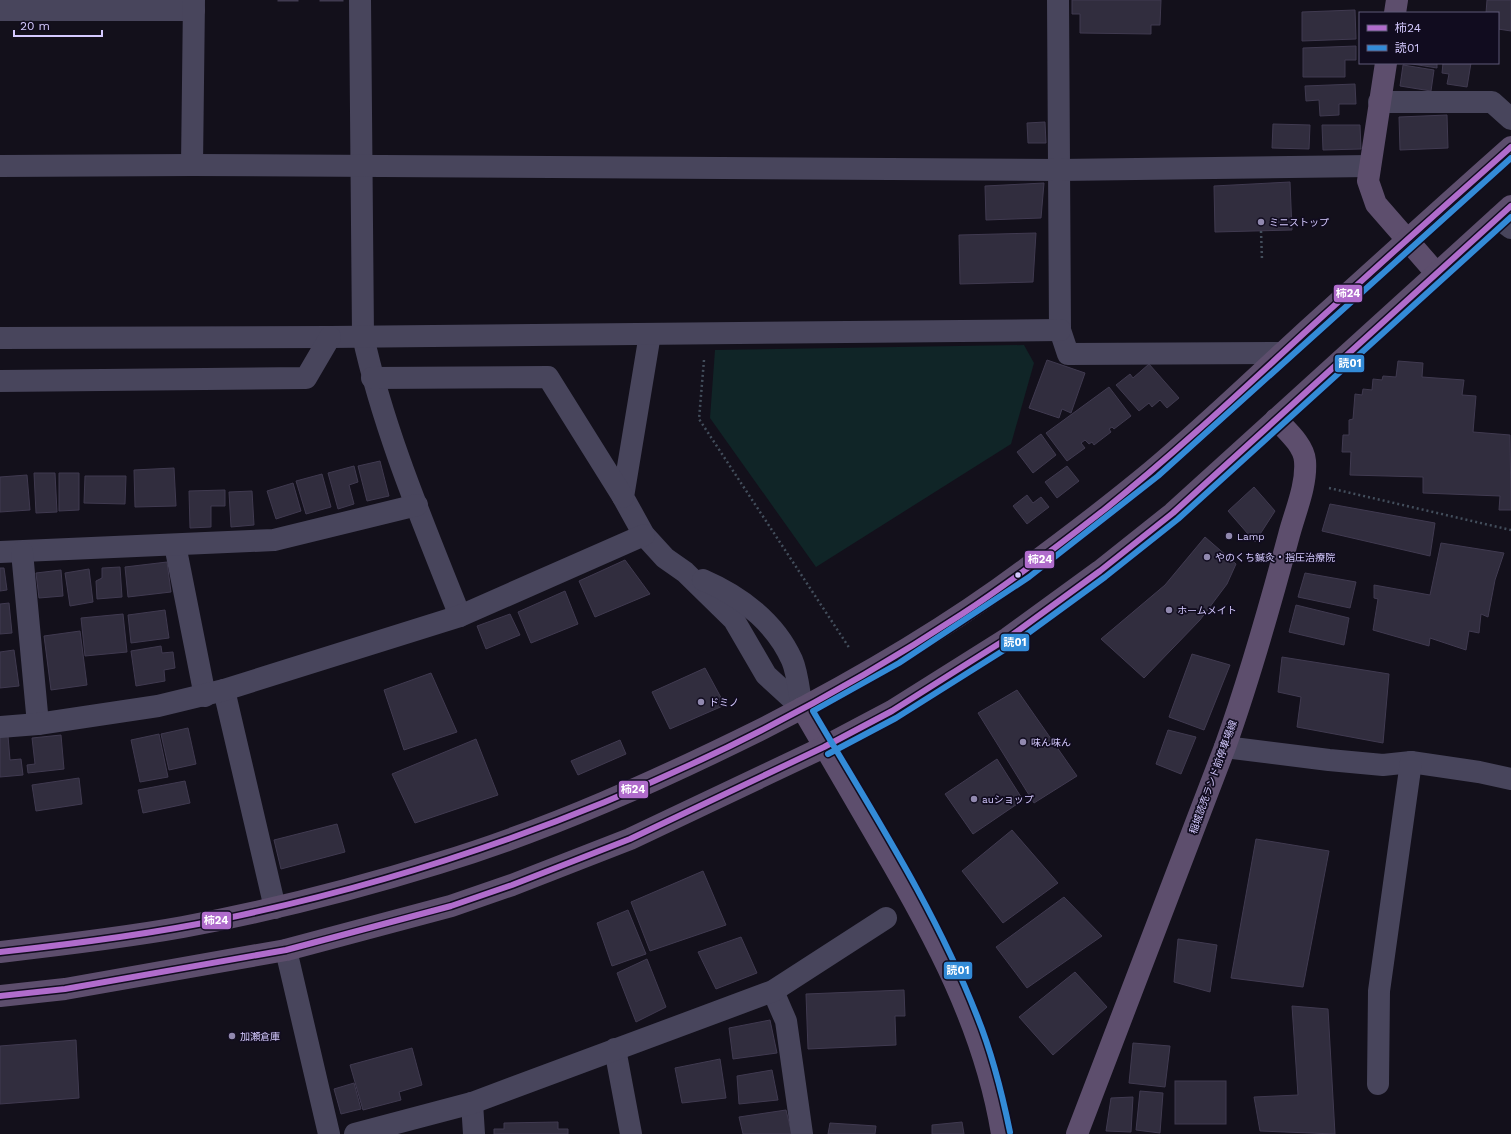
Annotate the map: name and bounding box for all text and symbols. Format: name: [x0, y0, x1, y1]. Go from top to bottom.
scale bar: [14, 12, 102, 38]
legend: [1359, 12, 1499, 64]
text: 20 m: [20, 19, 50, 33]
text: 柿24: [1395, 21, 1421, 35]
text: 読01: [1395, 41, 1419, 55]
marker: ミニストップ: [1256, 217, 1266, 227]
place label: ミニストップ: [1269, 217, 1329, 228]
line badge: 柿24: [1333, 284, 1363, 303]
text: 柿24: [1336, 287, 1360, 300]
line badge: 読01: [1334, 354, 1365, 373]
text: 読01: [1339, 357, 1361, 370]
marker: Lamp: [1224, 531, 1234, 541]
place label: Lamp: [1237, 531, 1264, 542]
line badge: 柿24: [1024, 550, 1055, 569]
marker: やのくち鍼灸・指圧治療院: [1202, 552, 1212, 562]
place label: やのくち鍼灸・指圧治療院: [1215, 552, 1335, 563]
text: 柿24: [1028, 553, 1052, 566]
unlabelled marker: [1013, 570, 1023, 580]
marker: ホームメイト: [1164, 605, 1174, 615]
place label: ホームメイト: [1177, 605, 1237, 616]
line badge: 読01: [1000, 633, 1030, 652]
text: 読01: [1004, 636, 1026, 649]
marker: ドミノ: [696, 697, 706, 707]
place label: ドミノ: [709, 697, 739, 708]
street label: 稲城読売ランド前停車場線: [1187, 719, 1239, 835]
marker: 味ん味ん: [1018, 737, 1028, 747]
place label: 味ん味ん: [1031, 737, 1071, 748]
line badge: 柿24: [618, 780, 649, 799]
text: 柿24: [621, 783, 645, 796]
marker: auショップ: [969, 794, 979, 804]
place label: auショップ: [982, 794, 1034, 805]
line badge: 柿24: [201, 911, 232, 930]
text: 柿24: [204, 914, 228, 927]
line badge: 読01: [943, 961, 973, 980]
text: 読01: [947, 964, 969, 977]
marker: 加瀬倉庫: [227, 1031, 237, 1041]
place label: 加瀬倉庫: [240, 1031, 280, 1042]

